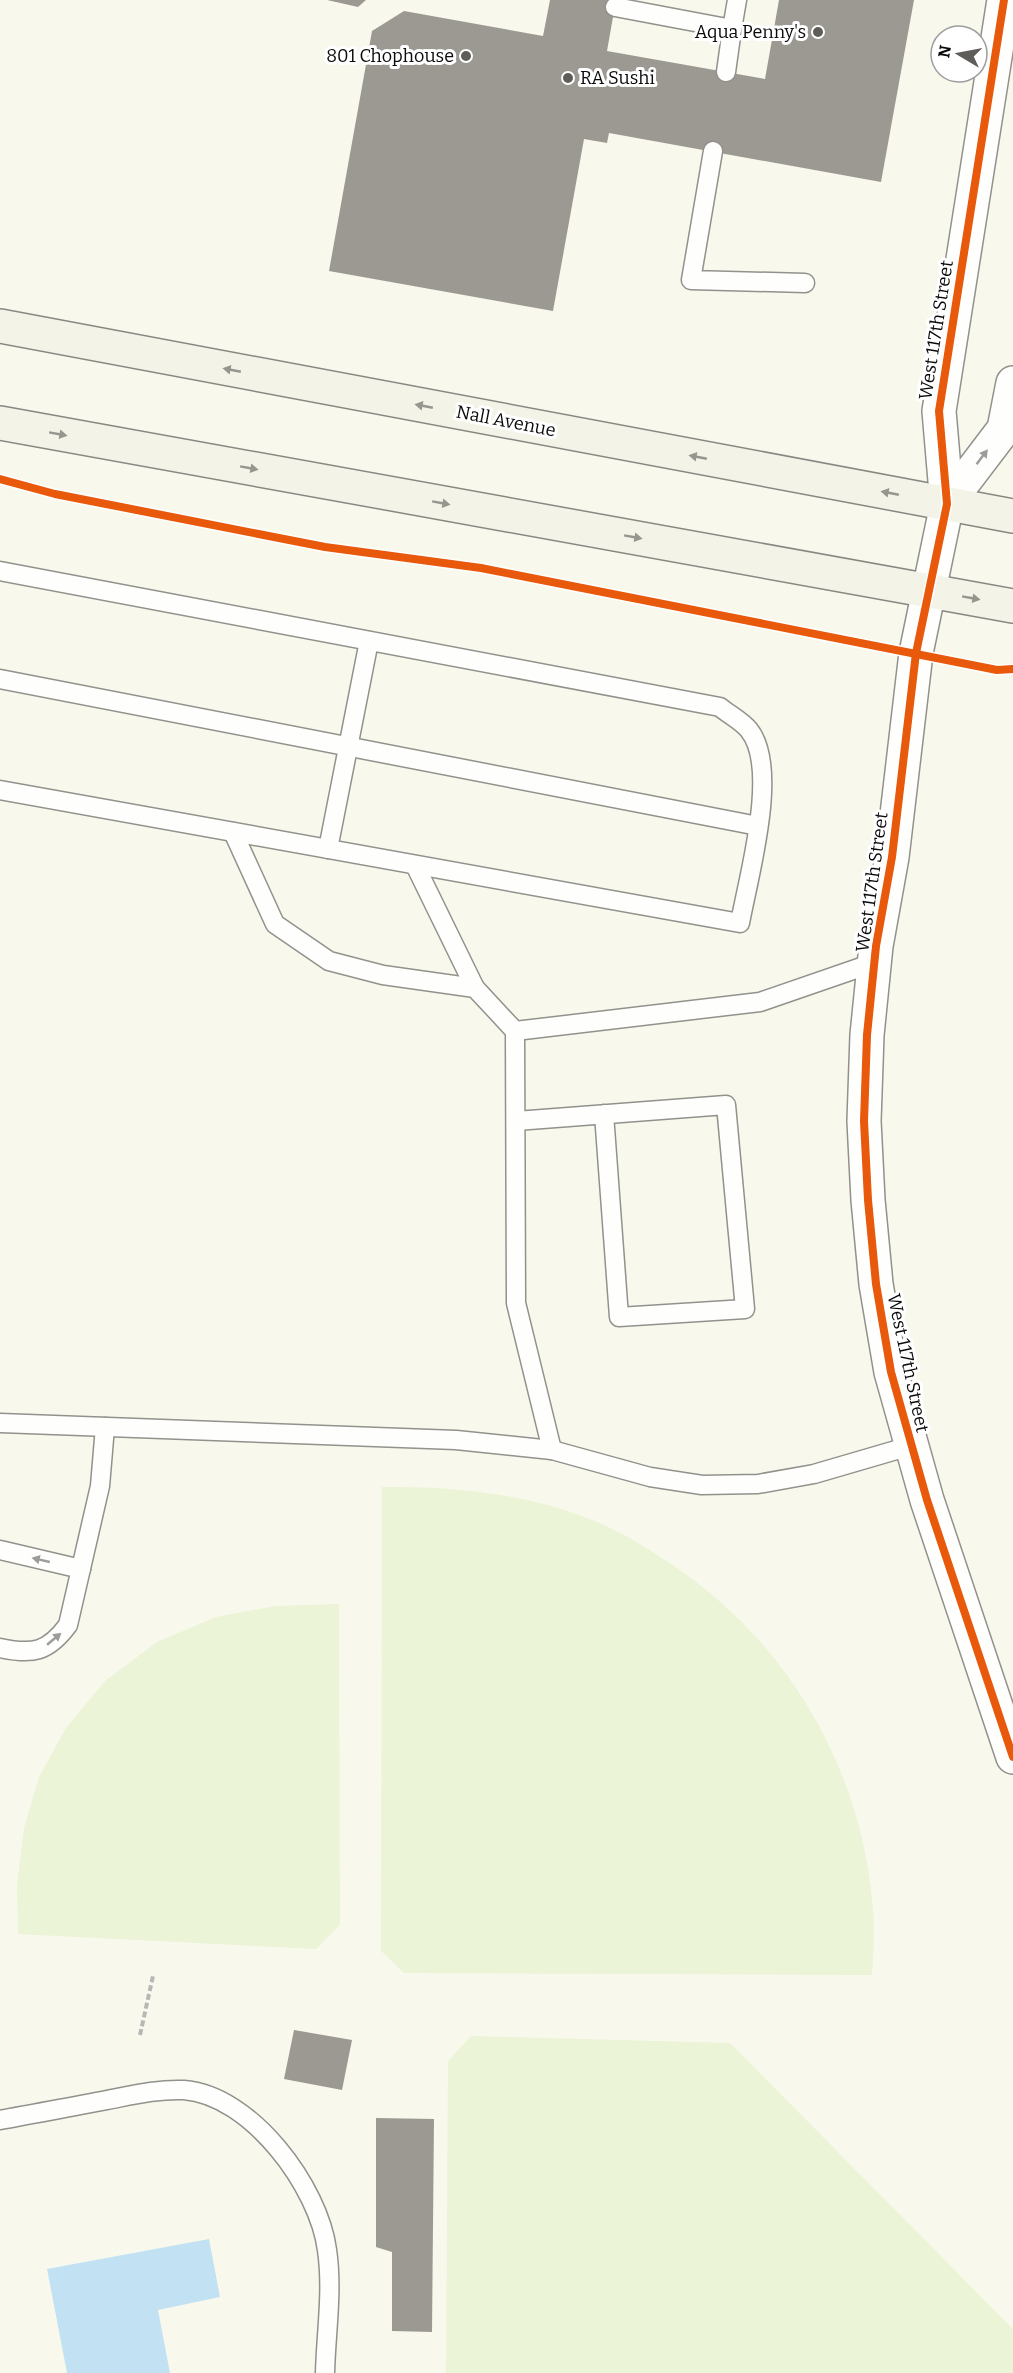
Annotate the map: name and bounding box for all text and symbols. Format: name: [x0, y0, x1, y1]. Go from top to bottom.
place label: Aqua Penny's: [695, 21, 806, 43]
north arrow: [929, 24, 989, 84]
marker: Aqua Penny's: [811, 25, 825, 39]
text: N: [934, 44, 955, 59]
place label: 801 Chophouse: [326, 45, 454, 67]
marker: 801 Chophouse: [459, 49, 473, 63]
place label: RA Sushi: [580, 67, 655, 89]
marker: RA Sushi: [561, 71, 575, 85]
street label: West 117th Street: [914, 258, 958, 401]
one-way arrow: [222, 365, 241, 374]
one-way arrow: [414, 401, 433, 410]
street label: Nall Avenue: [454, 401, 558, 441]
one-way arrow: [48, 430, 67, 439]
one-way arrow: [976, 449, 989, 465]
one-way arrow: [688, 452, 707, 461]
one-way arrow: [240, 464, 259, 473]
one-way arrow: [880, 488, 899, 497]
one-way arrow: [432, 499, 451, 508]
one-way arrow: [624, 533, 643, 542]
one-way arrow: [961, 594, 980, 603]
street label: West 117th Street: [851, 810, 893, 953]
street label: West 117th Street: [883, 1292, 934, 1435]
one-way arrow: [31, 1554, 50, 1564]
one-way arrow: [46, 1633, 62, 1646]

